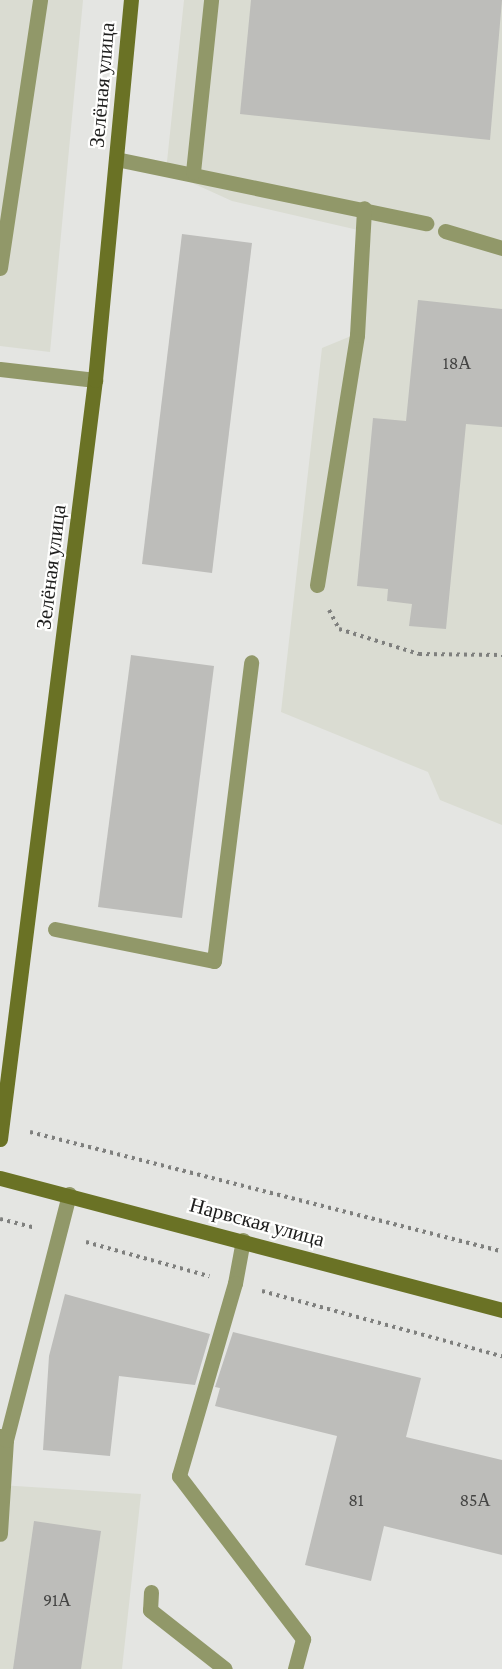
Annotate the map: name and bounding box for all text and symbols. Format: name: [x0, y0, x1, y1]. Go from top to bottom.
street label: Зелёная улица: [84, 21, 120, 149]
house number: 18А: [443, 352, 471, 374]
street label: Зелёная улица: [31, 503, 71, 631]
street label: Нарвская улица: [187, 1192, 327, 1252]
house number: 81: [348, 1489, 364, 1511]
house number: 85А: [460, 1489, 490, 1511]
house number: 91А: [43, 1589, 71, 1611]

